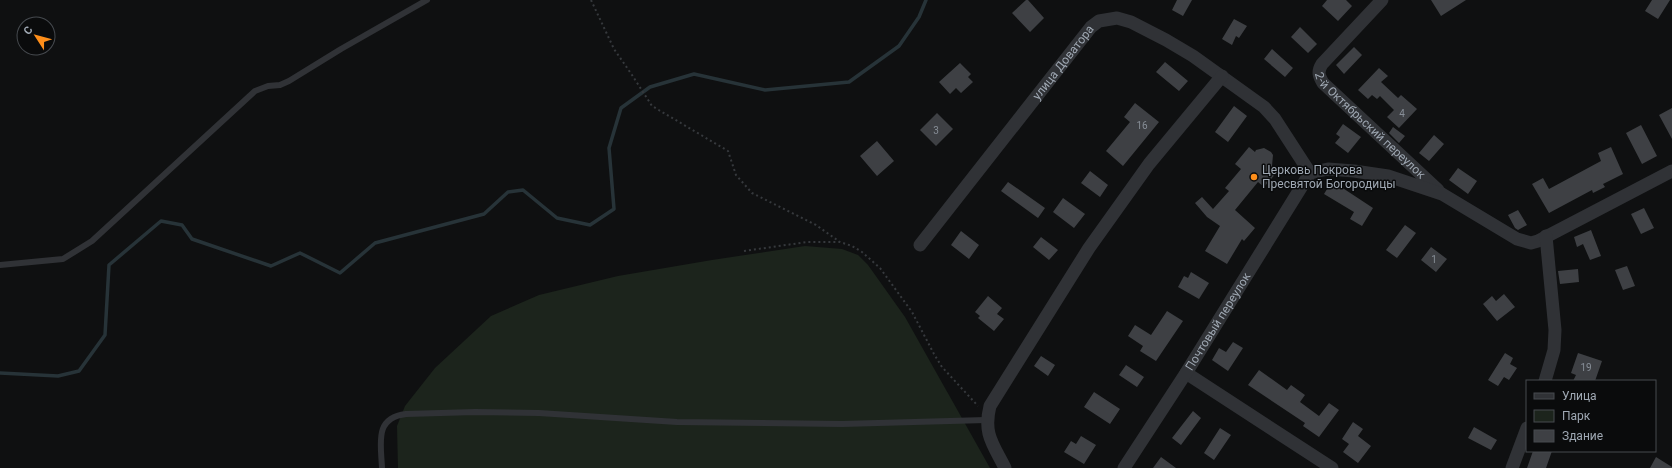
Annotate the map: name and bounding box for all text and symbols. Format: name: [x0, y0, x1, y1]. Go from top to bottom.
north arrow: [16, 16, 56, 56]
street label: улица Доватора: [1030, 22, 1097, 102]
text: С: [21, 24, 36, 37]
street label: 2-й Октябрьский переулок: [1312, 70, 1429, 182]
house number: 4: [1399, 108, 1405, 119]
house number: 16: [1136, 120, 1148, 131]
house number: 3: [933, 125, 939, 136]
place label: Церковь Покрова Пресвятой Богородицы: [1262, 163, 1396, 191]
marker: Церковь Покрова Пресвятой Богородицы: [1249, 172, 1259, 182]
house number: 1: [1431, 254, 1437, 265]
street label: Почтовый переулок: [1182, 270, 1254, 373]
house number: 19: [1580, 362, 1592, 373]
legend: [1526, 380, 1656, 452]
text: Улица: [1562, 389, 1597, 403]
text: Парк: [1562, 409, 1591, 423]
text: Здание: [1562, 429, 1603, 443]

